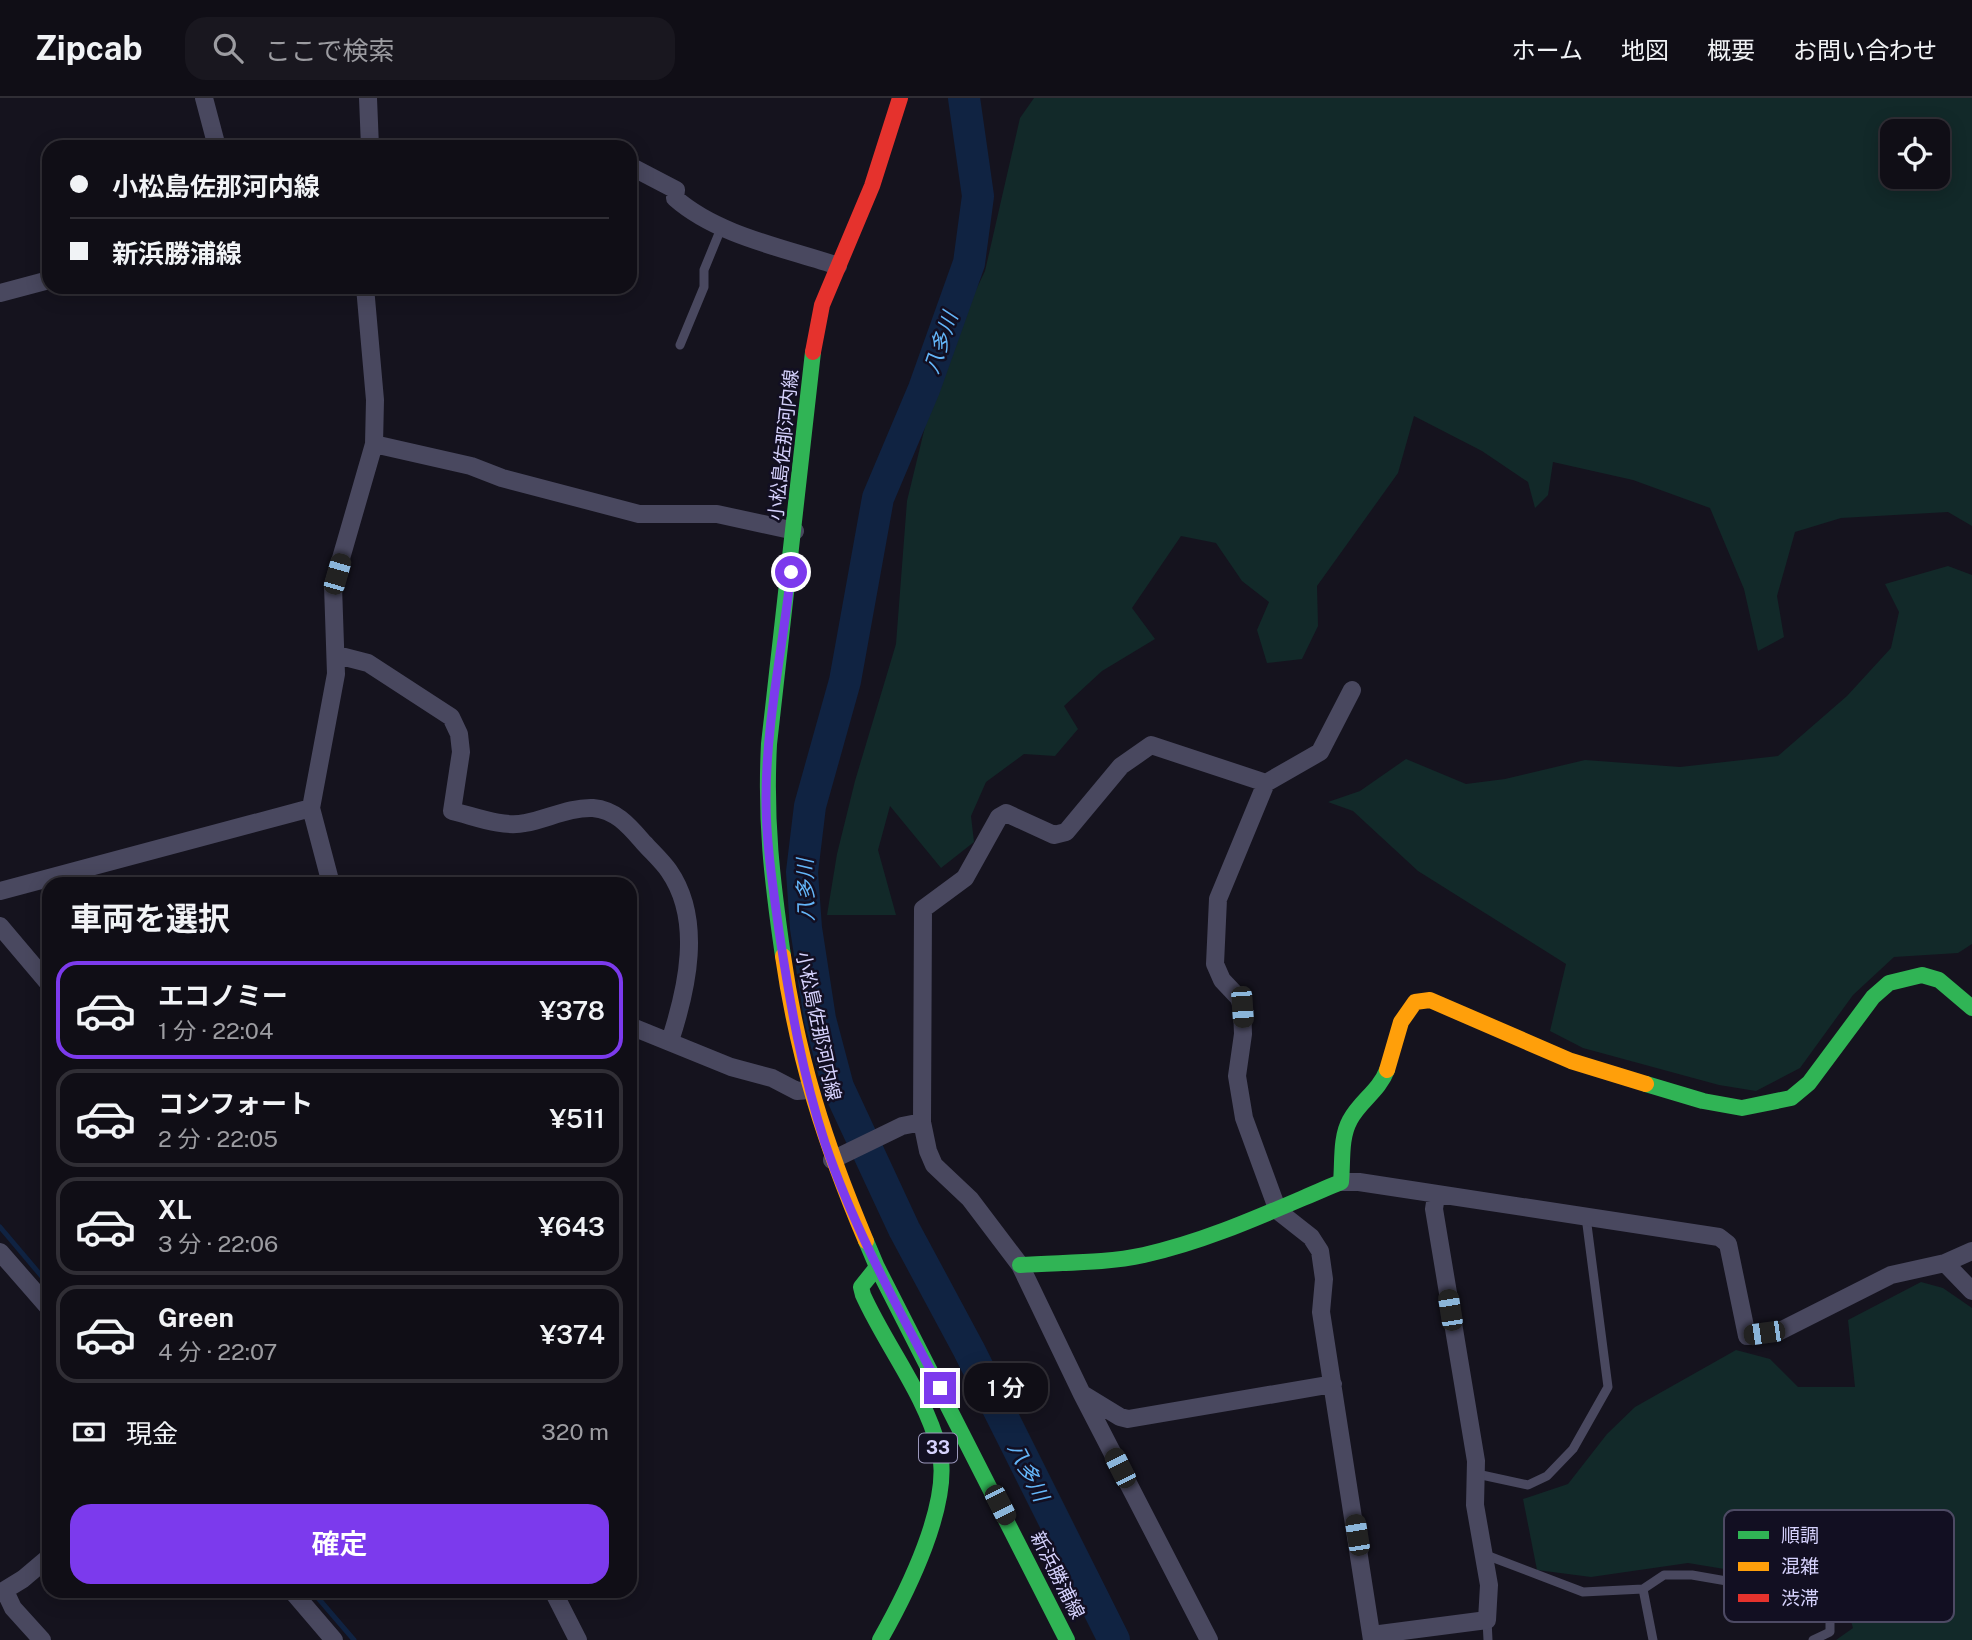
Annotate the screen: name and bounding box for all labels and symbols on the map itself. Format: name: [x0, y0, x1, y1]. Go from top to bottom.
water label: 八多川: [918, 307, 963, 377]
street label: 小松島佐那河内線: [764, 368, 802, 522]
car: [322, 551, 353, 597]
route start: [775, 556, 807, 588]
water label: 八多川: [792, 856, 819, 922]
street label: 小松島佐那河内線: [792, 949, 846, 1103]
car: [1231, 985, 1254, 1029]
car: [1437, 1288, 1464, 1332]
car: [1742, 1320, 1787, 1346]
callout: 1 分: [964, 1364, 1048, 1412]
route end: [924, 1372, 956, 1404]
road number: 33: [919, 1434, 957, 1462]
water label: 八多川: [1003, 1438, 1055, 1507]
car: [1102, 1445, 1139, 1491]
car: [982, 1482, 1019, 1528]
legend: [1724, 1510, 1954, 1622]
car: [1344, 1513, 1371, 1557]
text: 順調: [1781, 1524, 1819, 1546]
street label: 新浜勝浦線: [1027, 1528, 1089, 1622]
text: 混雑: [1781, 1555, 1819, 1577]
text: 渋滞: [1781, 1587, 1819, 1609]

